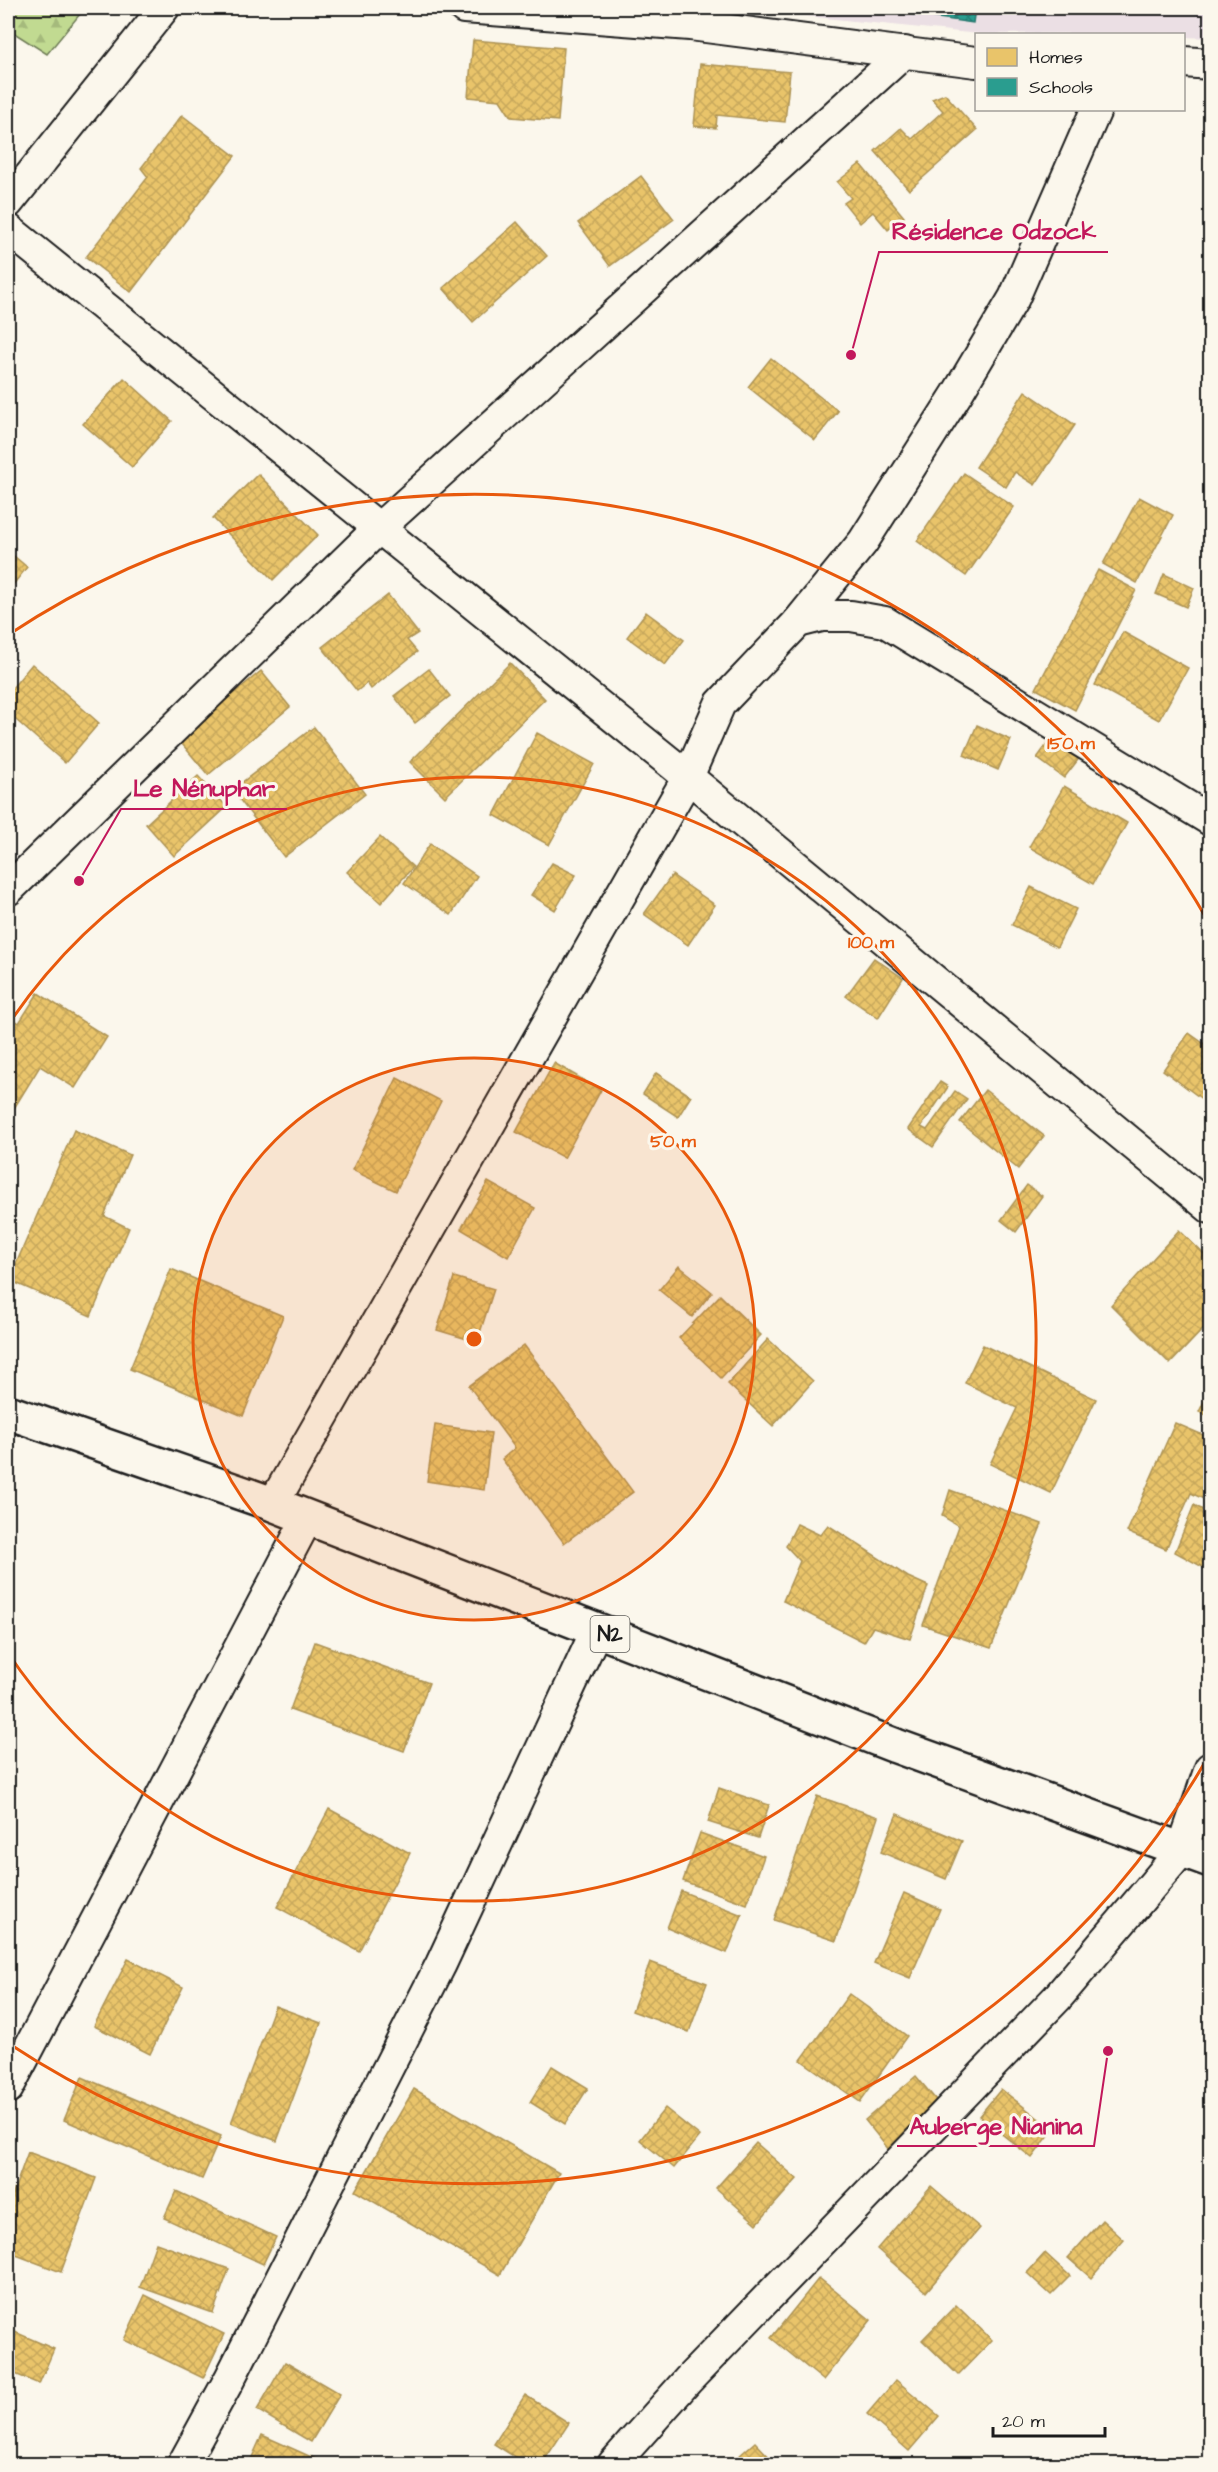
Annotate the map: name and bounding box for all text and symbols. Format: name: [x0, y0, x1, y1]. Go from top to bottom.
legend: [975, 33, 1185, 111]
text: Homes: [1029, 45, 1083, 70]
text: Schools: [1029, 75, 1093, 100]
callout: Résidence Odzock: [879, 210, 1108, 252]
text: Résidence Odzock: [892, 215, 1097, 249]
text: 150 m: [1047, 731, 1096, 756]
callout: Le Nénuphar: [121, 767, 287, 809]
text: Le Nénuphar: [133, 772, 276, 806]
text: 100 m: [848, 930, 895, 955]
text: 50 m: [650, 1129, 697, 1154]
centre of rings: [464, 1329, 484, 1349]
road number: N2: [590, 1616, 630, 1652]
callout: Auberge Nianina: [897, 2104, 1094, 2146]
text: Auberge Nianina: [910, 2110, 1083, 2145]
scale bar: [993, 2400, 1106, 2438]
text: 20 m: [1002, 2409, 1045, 2434]

